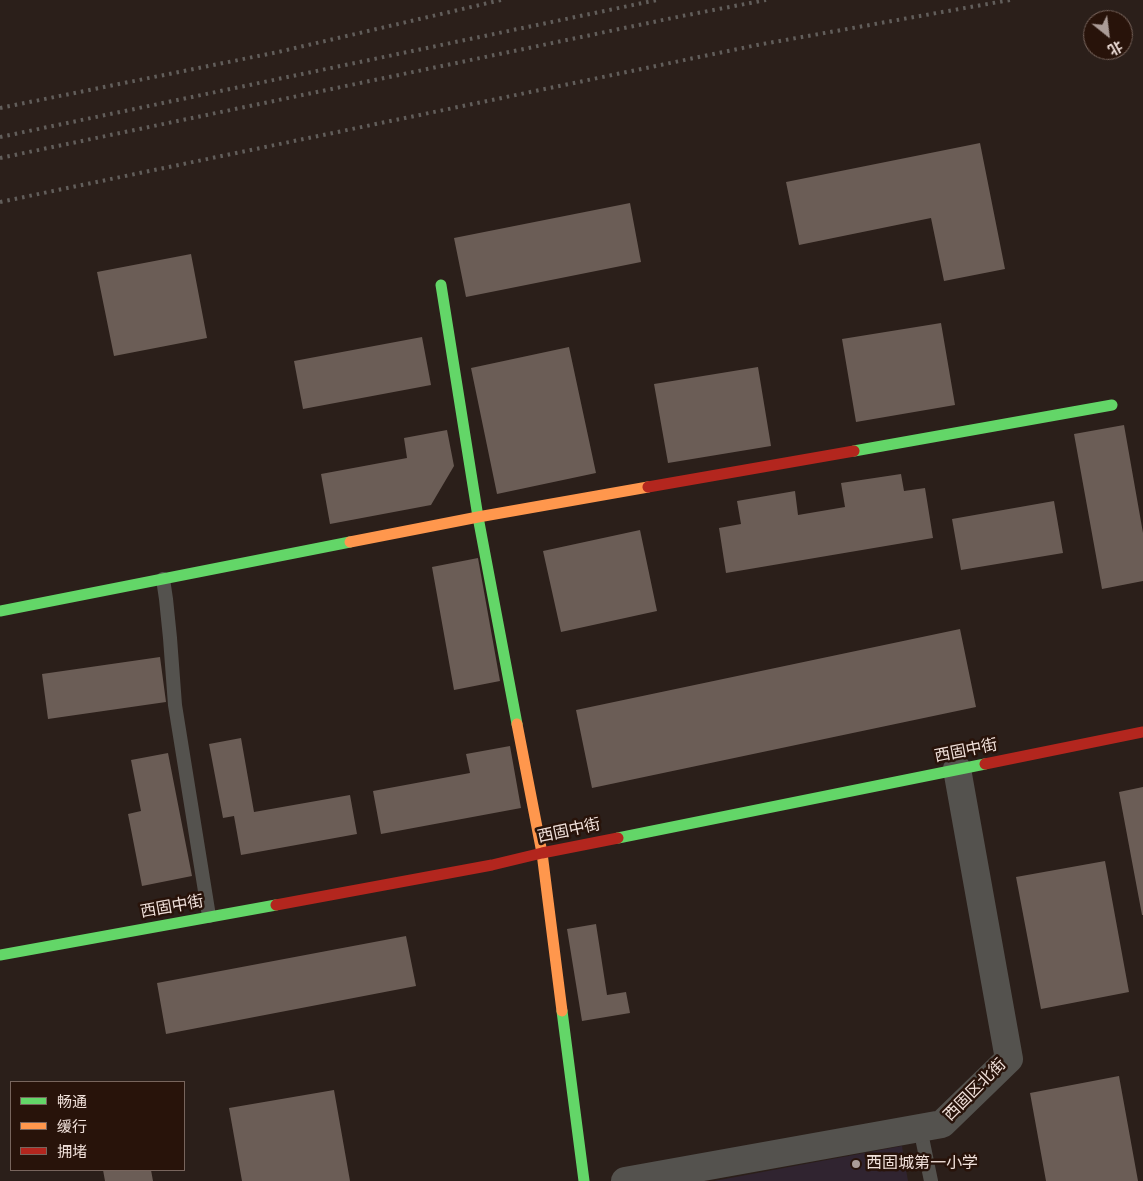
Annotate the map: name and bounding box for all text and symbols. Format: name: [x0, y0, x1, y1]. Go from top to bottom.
north arrow: [1083, 10, 1133, 60]
text: 北: [1105, 37, 1125, 59]
street label: 西固中街: [933, 735, 999, 767]
street label: 西固中街: [536, 815, 602, 847]
street label: 西固中街: [139, 892, 205, 922]
street label: 西固区北街: [940, 1055, 1010, 1125]
legend: [10, 1081, 185, 1171]
text: 畅通: [57, 1093, 87, 1111]
text: 缓行: [57, 1118, 87, 1136]
text: 拥堵: [57, 1143, 87, 1161]
place label: 西固城第一小学: [866, 1154, 978, 1174]
marker: 西固城第一小学: [850, 1158, 862, 1170]

